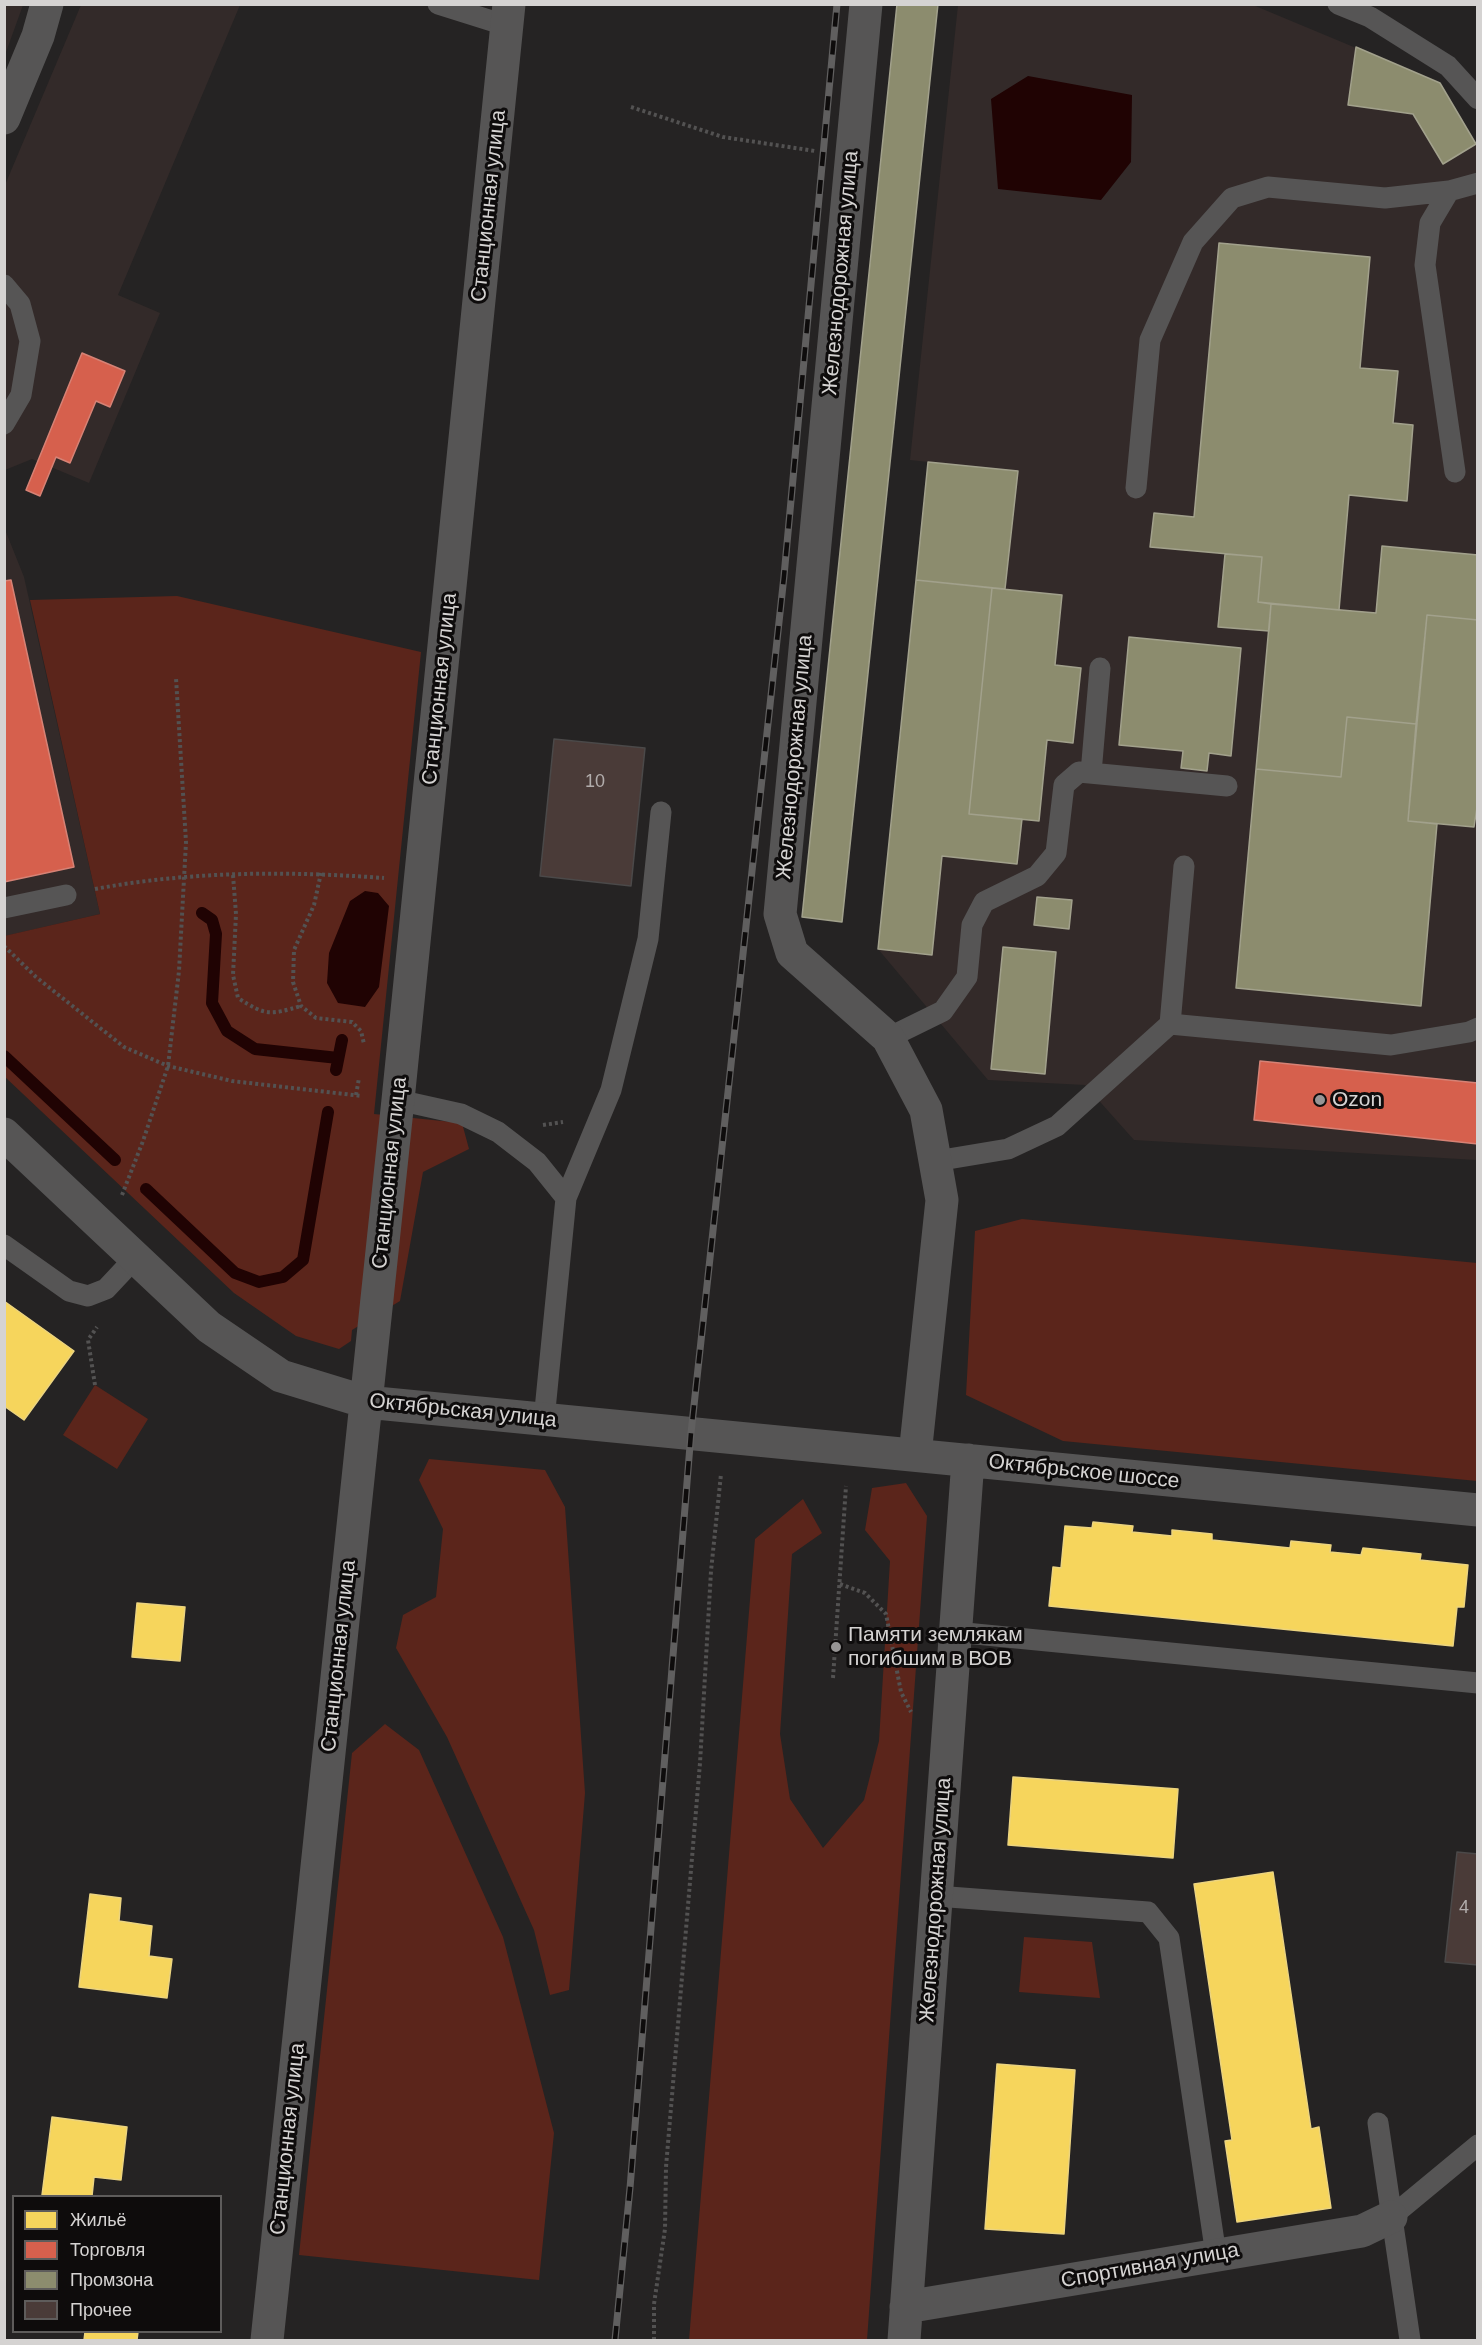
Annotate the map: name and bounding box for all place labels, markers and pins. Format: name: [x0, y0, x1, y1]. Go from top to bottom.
place label: Ozon: [1332, 1087, 1382, 1113]
marker: Ozon: [1313, 1093, 1327, 1107]
place label: Памяти землякам погибшим в ВОВ: [848, 1622, 1023, 1672]
marker: Памяти землякам погибшим в ВОВ: [829, 1640, 843, 1654]

